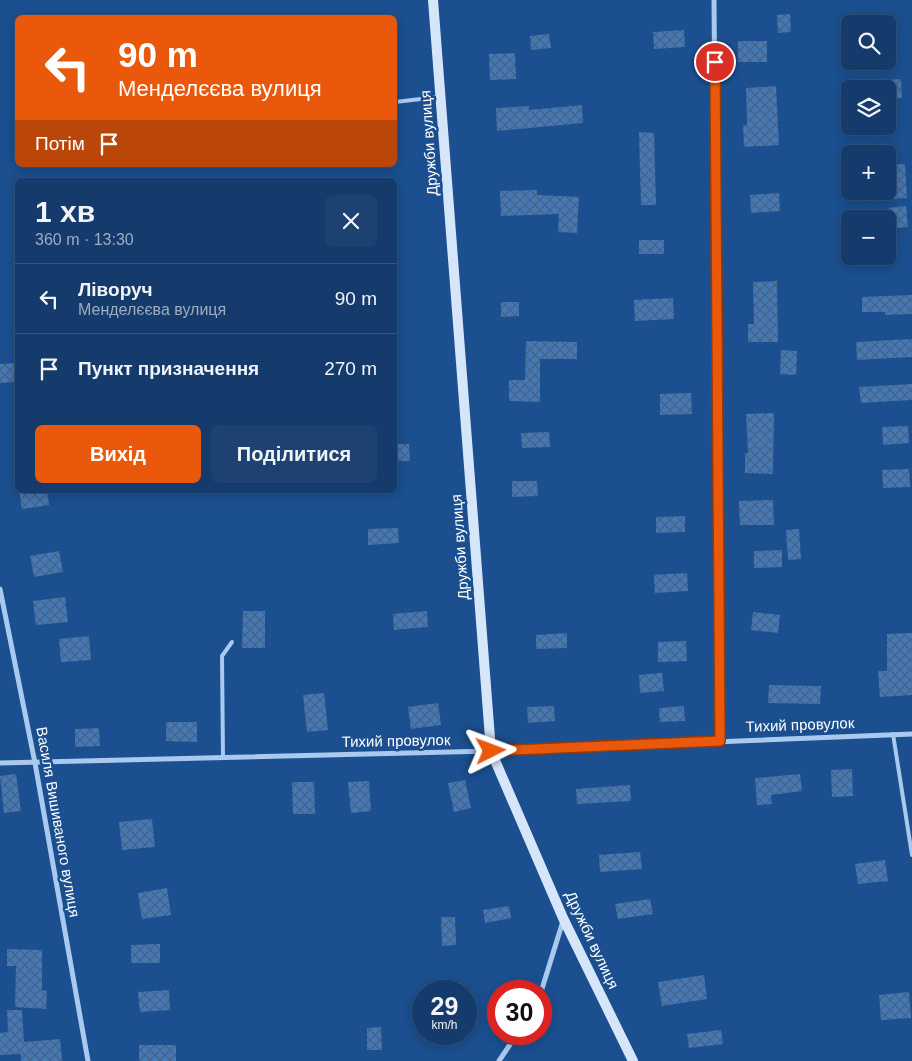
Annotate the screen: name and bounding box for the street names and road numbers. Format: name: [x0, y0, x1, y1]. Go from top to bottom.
street label: Дружби вулиця: [416, 90, 441, 196]
street label: Дружби вулиця: [447, 494, 472, 600]
street label: Тихий провулок: [745, 714, 855, 735]
street label: Василя Вишиваного вулиця: [33, 725, 84, 918]
street label: Тихий провулок: [341, 731, 451, 750]
street label: Дружби вулиця: [562, 888, 623, 991]

